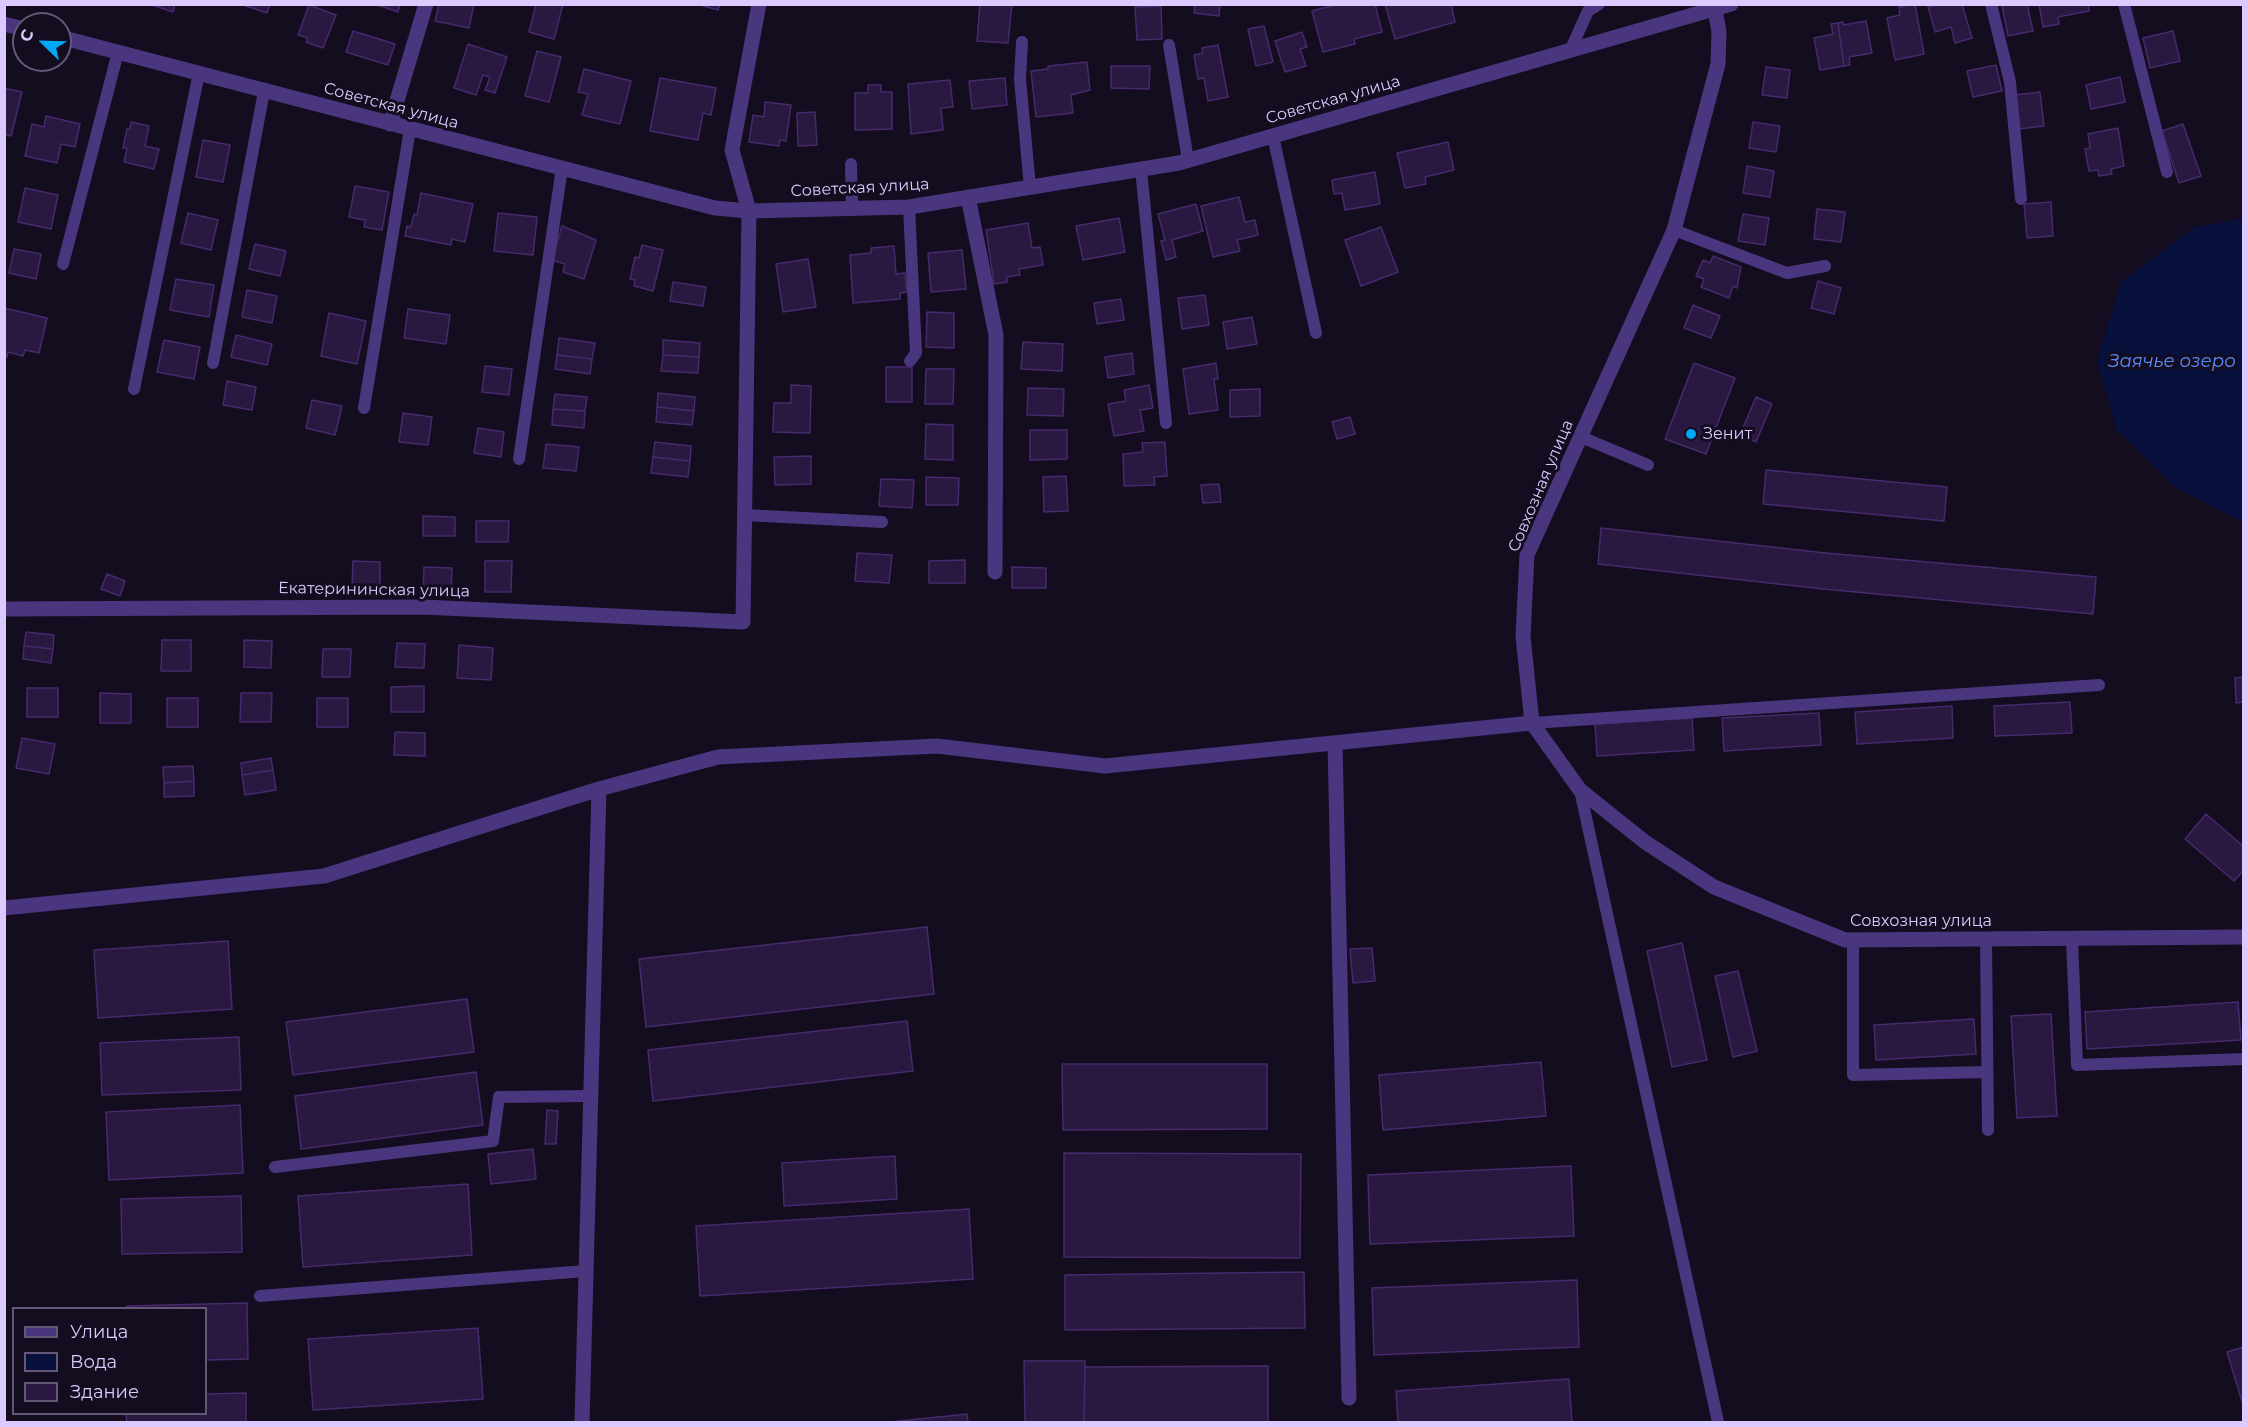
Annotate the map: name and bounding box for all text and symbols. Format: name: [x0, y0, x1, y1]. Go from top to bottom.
north arrow: [12, 12, 72, 72]
text: С: [16, 26, 38, 45]
street label: Советская улица: [1264, 72, 1402, 128]
street label: Советская улица: [321, 79, 461, 133]
street label: Советская улица: [790, 175, 930, 201]
water label: Заячье озеро: [2108, 351, 2236, 373]
street label: Совхозная улица: [1504, 417, 1578, 555]
place label: Зенит: [1703, 424, 1752, 444]
marker: Зенит: [1684, 427, 1698, 441]
street label: Екатерининская улица: [278, 579, 470, 601]
street label: Совхозная улица: [1850, 911, 1992, 931]
legend: [12, 1307, 207, 1415]
text: Улица: [70, 1321, 128, 1343]
text: Вода: [70, 1351, 117, 1373]
text: Здание: [70, 1381, 139, 1403]

